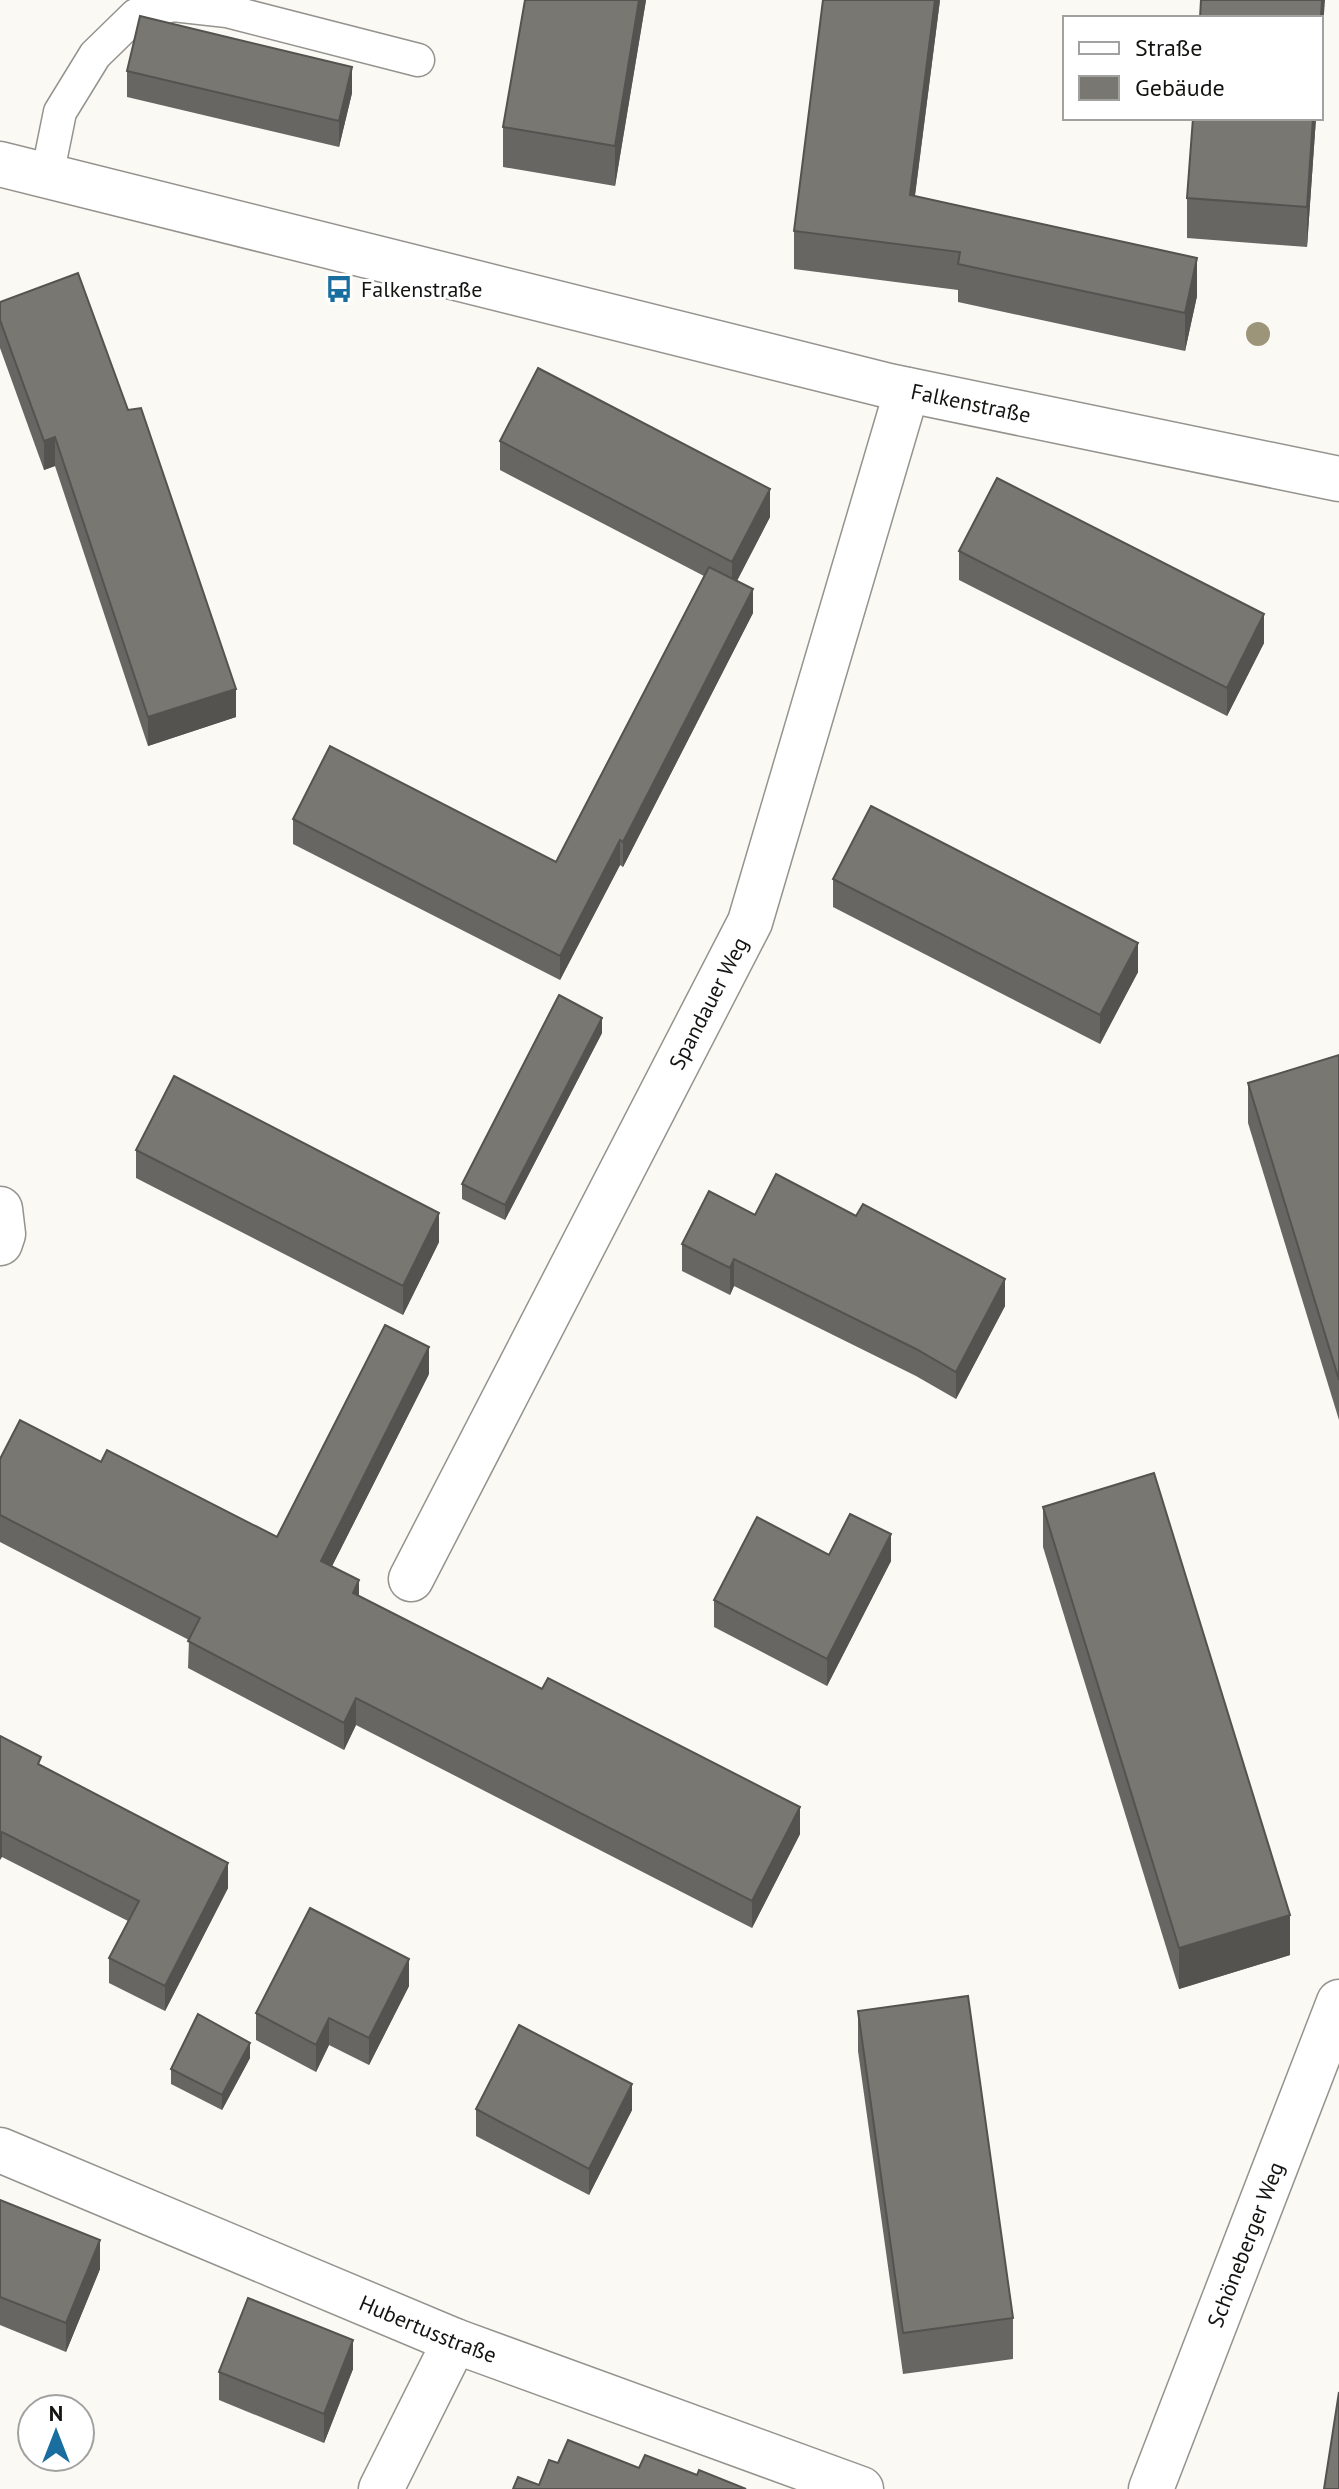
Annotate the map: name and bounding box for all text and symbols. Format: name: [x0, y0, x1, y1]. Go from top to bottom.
legend: [1063, 16, 1323, 120]
text: Straße: [1135, 32, 1202, 63]
text: Gebäude: [1135, 72, 1225, 103]
bus stop icon: Falkenstraße: [324, 274, 354, 304]
place label: Falkenstraße: [361, 275, 483, 303]
street label: Falkenstraße: [909, 377, 1033, 429]
street label: Spandauer Weg: [662, 932, 754, 1074]
street label: Schöneberger Weg: [1201, 2158, 1290, 2331]
street label: Hubertusstraße: [355, 2288, 501, 2369]
north arrow: [16, 2393, 96, 2473]
text: N: [49, 2399, 63, 2427]

